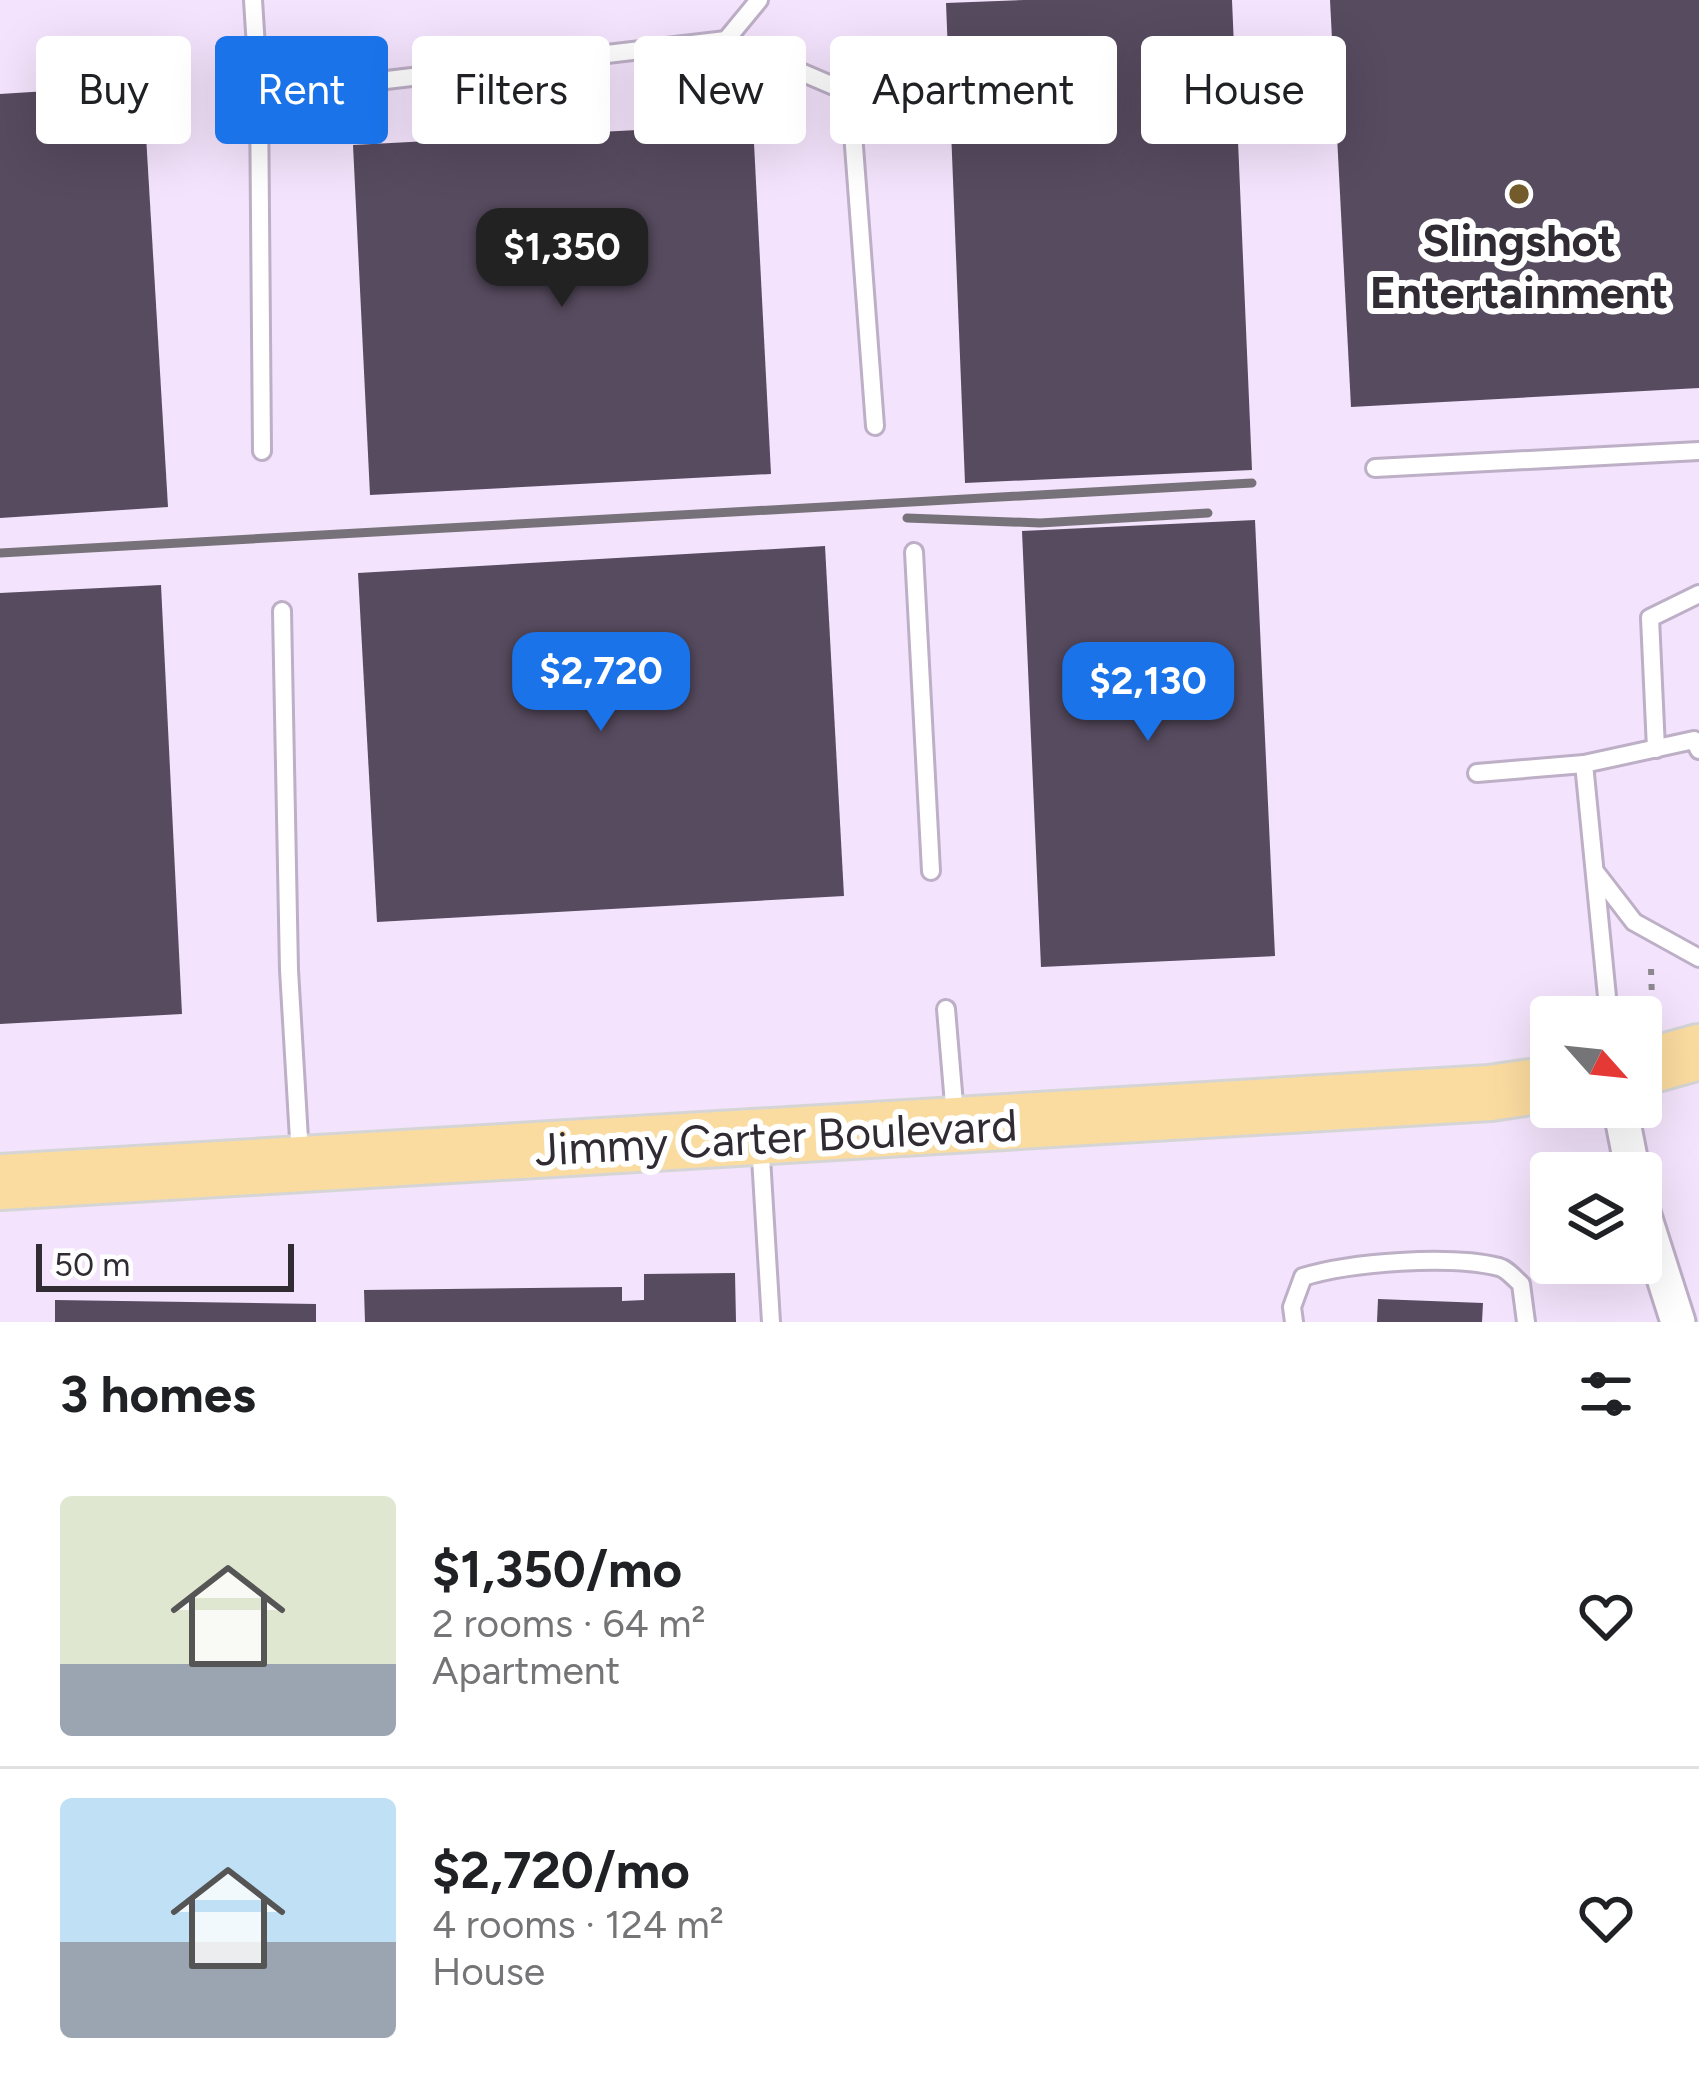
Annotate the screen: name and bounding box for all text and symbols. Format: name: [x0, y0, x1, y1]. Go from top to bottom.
chip: Buy: [36, 36, 191, 144]
chip: Rent: [215, 36, 388, 144]
chip: Filters: [412, 36, 610, 144]
chip: New: [634, 36, 806, 144]
chip: Apartment: [830, 36, 1117, 144]
chip: House: [1141, 36, 1346, 144]
marker: Slingshot Entertainment: [1506, 181, 1532, 207]
pin: $1,350: [464, 208, 660, 310]
place label: Slingshot Entertainment: [1370, 213, 1668, 319]
text: $1,350: [503, 223, 621, 270]
pin: $2,720: [503, 632, 699, 734]
pin: $2,130: [1050, 642, 1246, 744]
text: $2,720: [539, 647, 663, 694]
text: $2,130: [1089, 657, 1207, 704]
north arrow: [1530, 996, 1662, 1128]
map controls: [1530, 996, 1662, 1284]
street label: Jimmy Carter Boulevard: [533, 1097, 1019, 1177]
button: layers: [1530, 1152, 1662, 1284]
scale bar: [36, 1238, 294, 1291]
text: 50 m: [54, 1245, 130, 1284]
icon: filters: [1573, 1361, 1639, 1427]
text: 3 homes: [60, 1364, 256, 1425]
text: $1,350/mo: [432, 1539, 682, 1600]
icon: home: [156, 1544, 300, 1688]
icon: heart: [1573, 1583, 1639, 1649]
text: 2 rooms · 64 m²: [432, 1600, 706, 1647]
text: Apartment: [432, 1647, 620, 1694]
text: $2,720/mo: [432, 1840, 690, 1901]
icon: home: [156, 1846, 300, 1990]
icon: heart: [1573, 1885, 1639, 1951]
text: 4 rooms · 124 m²: [432, 1901, 724, 1948]
text: House: [432, 1948, 545, 1995]

